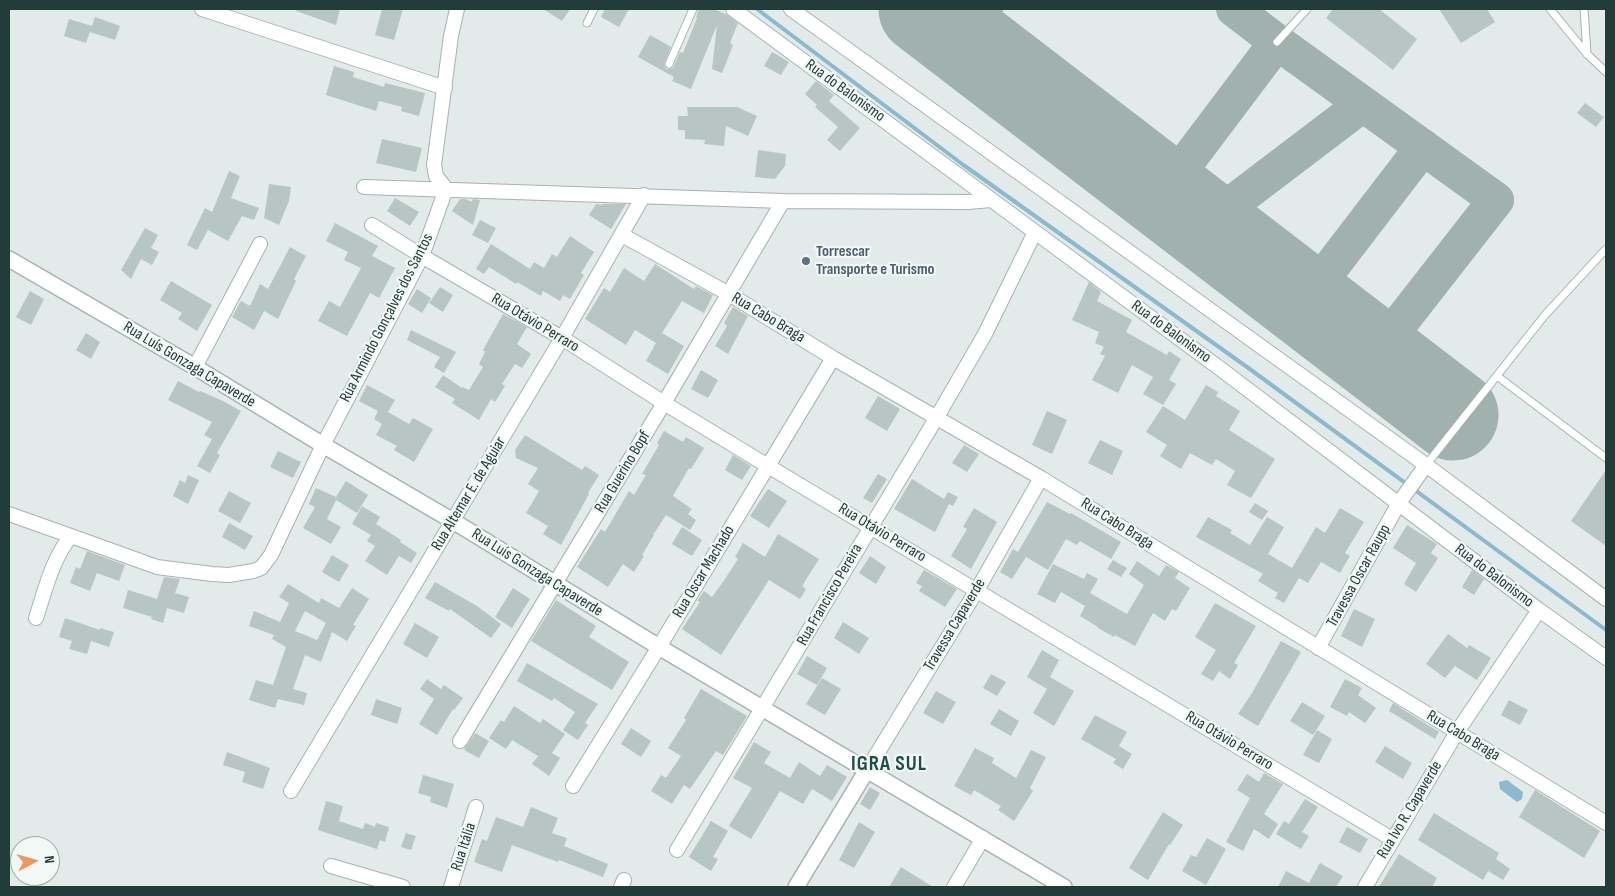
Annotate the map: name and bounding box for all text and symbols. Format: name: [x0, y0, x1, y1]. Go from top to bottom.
street label: Rua do Balonismo: [801, 56, 889, 126]
street label: Rua Armindo Gonçalves dos Santos: [336, 230, 438, 406]
place label: Torrescar Transporte e Turismo: [816, 242, 935, 280]
marker: Torrescar Transporte e Turismo: [800, 255, 812, 267]
street label: Rua Otávio Perraro: [488, 289, 582, 357]
street label: Rua Cabo Braga: [728, 289, 808, 347]
street label: Rua do Balonismo: [1127, 297, 1215, 367]
street label: Rua Luís Gonzaga Capaverde: [119, 318, 259, 412]
street label: Rua Guerino Bopf: [591, 427, 655, 517]
street label: Rua Altemar E. de Aguiar: [427, 434, 511, 554]
street label: Rua Cabo Braga: [1077, 494, 1157, 554]
street label: Rua Otávio Perraro: [835, 499, 929, 567]
street label: Travessa Oscar Raupp: [1323, 521, 1395, 631]
street label: Rua Oscar Machado: [669, 522, 739, 622]
street label: Rua Luís Gonzaga Capaverde: [468, 525, 606, 621]
street label: Rua do Balonismo: [1451, 540, 1537, 612]
street label: Rua Francisco Pereira: [793, 541, 867, 649]
street label: Travessa Capaverde: [920, 575, 990, 675]
street label: Rua Otávio Perraro: [1182, 707, 1276, 775]
street label: Rua Cabo Braga: [1423, 707, 1503, 765]
district label: IGRA SUL: [850, 752, 928, 778]
street label: Rua Ivo R. Capaverde: [1373, 758, 1447, 862]
street label: Rua Itália: [447, 821, 481, 873]
north arrow: [10, 836, 60, 886]
text: N: [41, 855, 58, 864]

